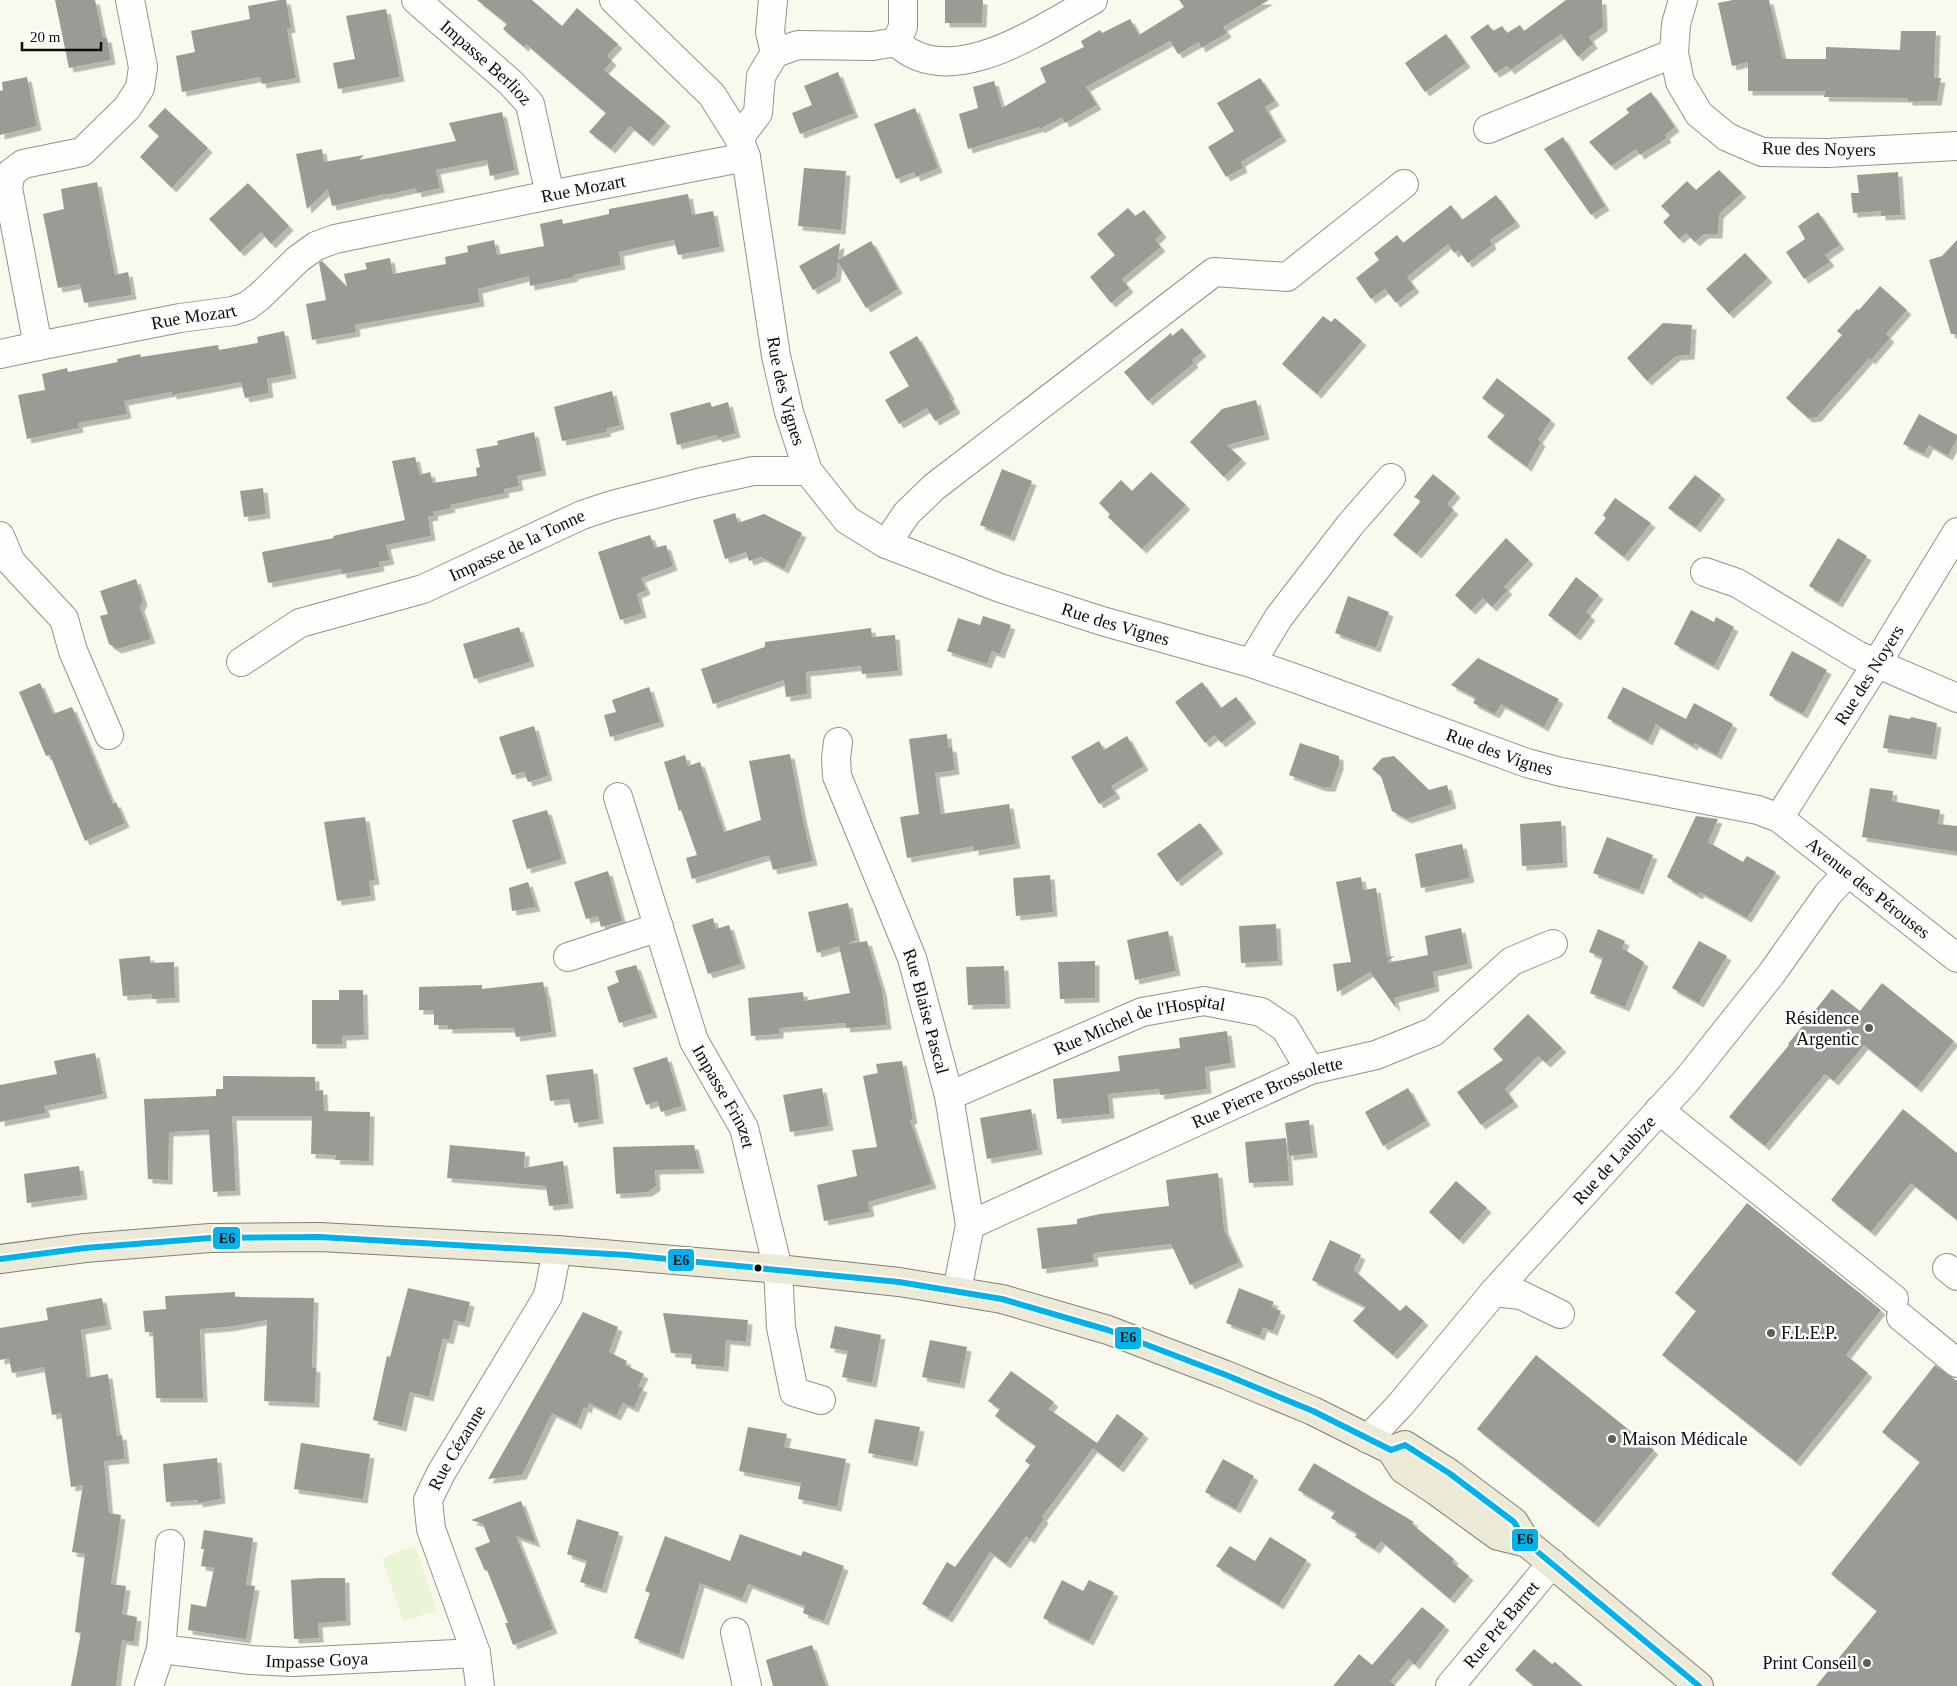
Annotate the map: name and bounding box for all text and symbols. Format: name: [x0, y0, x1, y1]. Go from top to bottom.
street label: Impasse Berlioz: [436, 16, 536, 109]
scale bar: [22, 20, 101, 52]
text: 20 m: [30, 29, 61, 45]
street label: Rue des Noyers: [1762, 138, 1876, 160]
street label: Rue Mozart: [539, 171, 627, 207]
street label: Rue Mozart: [150, 301, 239, 333]
street label: Rue des Vignes: [763, 335, 809, 448]
street label: Impasse de la Tonne: [446, 505, 588, 585]
street label: Rue des Vignes: [1059, 599, 1172, 650]
street label: Rue des Noyers: [1830, 621, 1908, 729]
street label: Rue des Vignes: [1443, 724, 1555, 779]
street label: Avenue des Pérouses: [1802, 833, 1934, 943]
street label: Rue Blaise Pascal: [899, 945, 953, 1076]
street label: Rue Michel de l'Hospital: [1051, 991, 1227, 1059]
place label: Résidence Argentic: [1785, 1008, 1859, 1049]
marker: Résidence Argentic: [1863, 1022, 1875, 1034]
street label: Impasse Frinzet: [688, 1041, 759, 1150]
street label: Rue Pierre Brossolette: [1189, 1053, 1345, 1132]
street label: Rue de Laubize: [1569, 1112, 1659, 1209]
line badge: E6: [212, 1226, 241, 1250]
text: E6: [219, 1231, 235, 1246]
line badge: E6: [667, 1248, 695, 1272]
text: E6: [673, 1253, 689, 1268]
unlabelled marker: [753, 1263, 763, 1273]
place label: F.L.E.P.: [1781, 1323, 1838, 1343]
line badge: E6: [1114, 1326, 1142, 1350]
marker: F.L.E.P.: [1765, 1327, 1777, 1339]
text: E6: [1120, 1330, 1136, 1345]
street label: Rue Cézanne: [424, 1402, 490, 1494]
place label: Maison Médicale: [1622, 1429, 1747, 1449]
marker: Maison Médicale: [1606, 1433, 1618, 1445]
line badge: E6: [1511, 1528, 1539, 1552]
text: E6: [1517, 1532, 1533, 1547]
street label: Rue Pré Barret: [1459, 1577, 1543, 1672]
street label: Impasse Goya: [265, 1648, 369, 1672]
place label: Print Conseil: [1762, 1653, 1857, 1673]
marker: Print Conseil: [1861, 1657, 1873, 1669]

